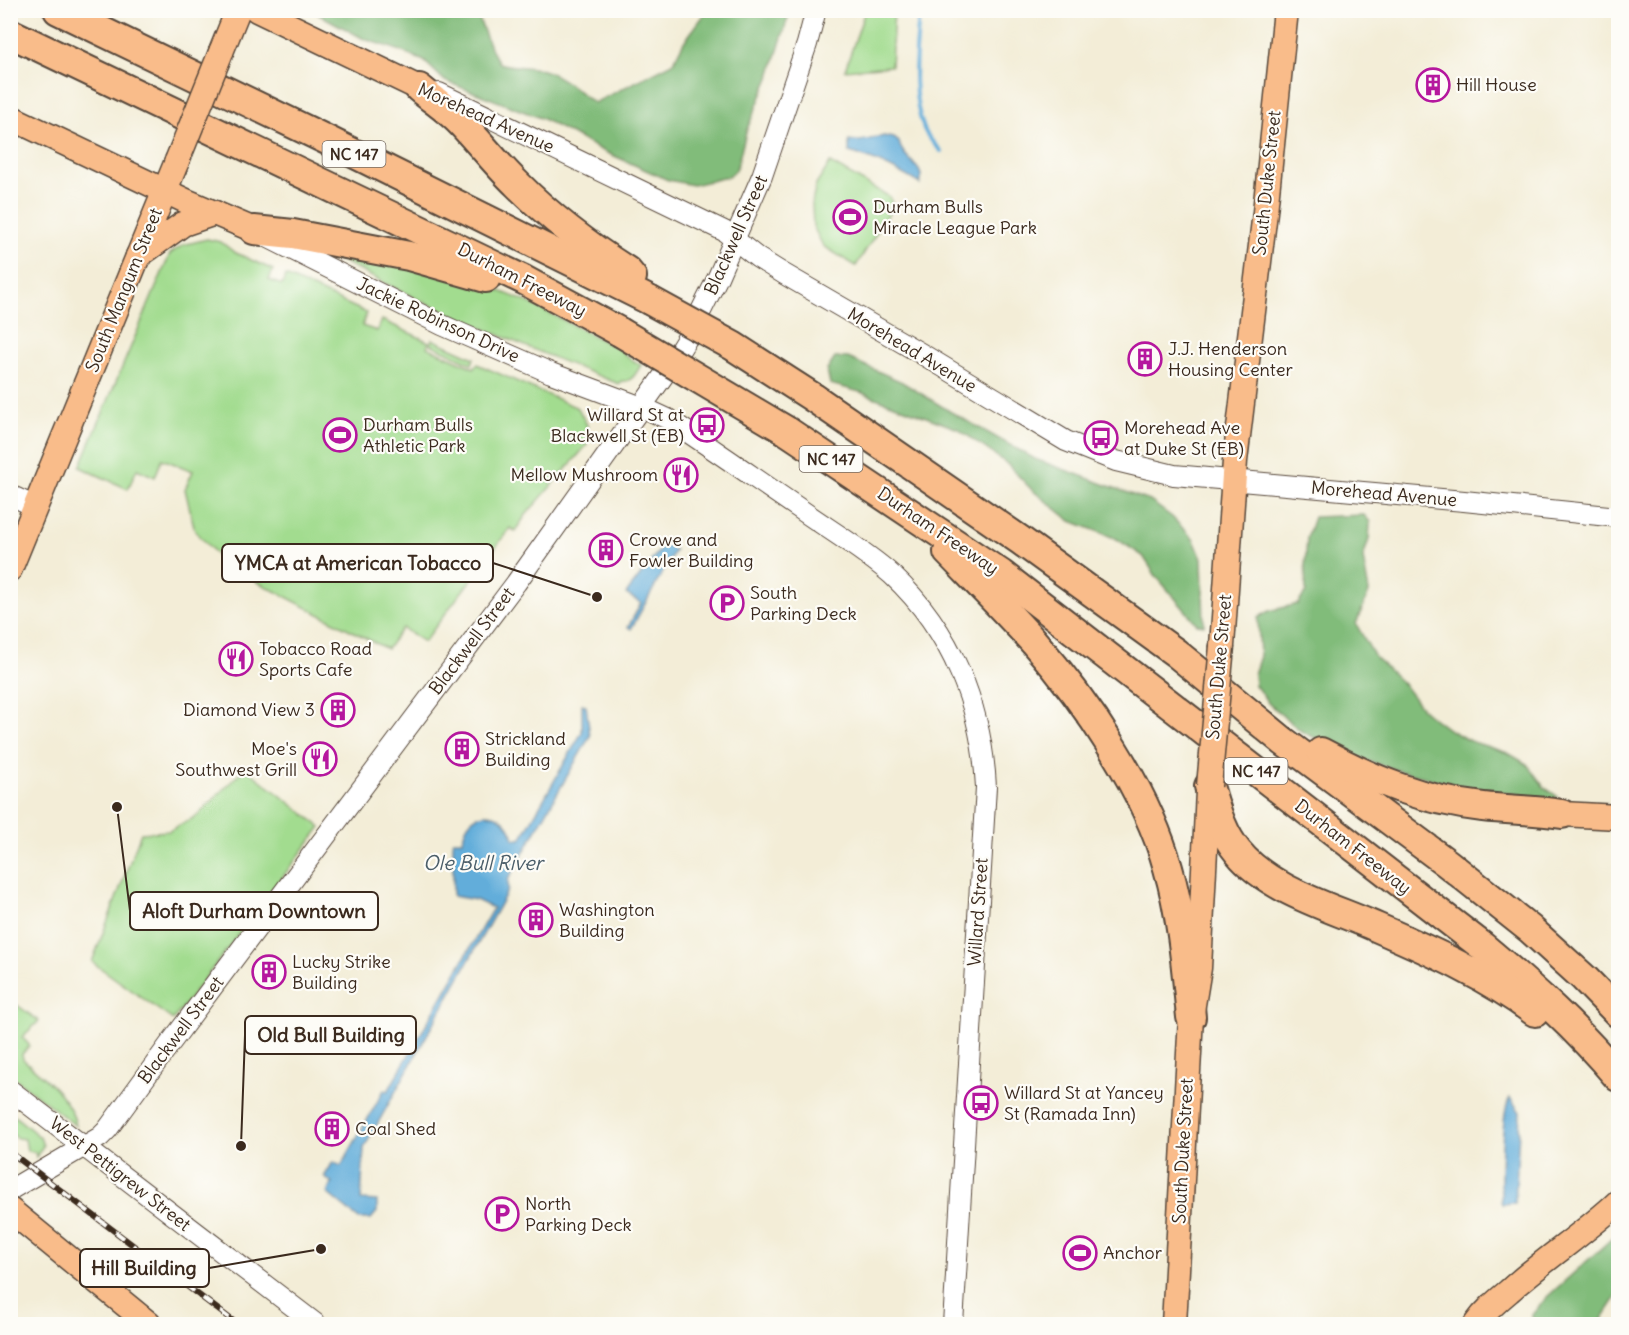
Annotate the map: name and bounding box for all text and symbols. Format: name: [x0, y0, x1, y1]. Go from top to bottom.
building icon: Hill House: [1415, 67, 1451, 103]
place label: Hill House: [1456, 73, 1537, 96]
street label: Morehead Avenue: [415, 77, 558, 158]
street label: South Duke Street: [1247, 109, 1286, 257]
road number: NC 147: [322, 141, 386, 167]
street label: Blackwell Street: [699, 171, 772, 298]
place label: Durham Bulls Miracle League Park: [873, 195, 1037, 239]
sports icon: Durham Bulls Miracle League Park: [832, 199, 868, 235]
street label: South Mangum Street: [80, 204, 167, 375]
street label: Durham Freeway: [454, 237, 591, 322]
street label: Jackie Robinson Drive: [353, 272, 523, 367]
street label: Morehead Avenue: [844, 302, 981, 397]
place label: J.J. Henderson Housing Center: [1168, 337, 1293, 381]
building icon: J.J. Henderson Housing Center: [1127, 341, 1163, 377]
place label: Willard St at Blackwell St (EB): [550, 403, 684, 447]
bus stop icon: Willard St at Blackwell St (EB): [689, 407, 725, 443]
place label: Durham Bulls Athletic Park: [363, 413, 473, 457]
place label: Morehead Ave at Duke St (EB): [1124, 416, 1244, 460]
sports icon: Durham Bulls Athletic Park: [322, 417, 358, 453]
bus stop icon: Morehead Ave at Duke St (EB): [1083, 420, 1119, 456]
road number: NC 147: [800, 446, 862, 472]
restaurant icon: Mellow Mushroom: [663, 457, 699, 493]
place label: Mellow Mushroom: [510, 463, 658, 486]
street label: Morehead Avenue: [1310, 476, 1458, 511]
street label: Durham Freeway: [873, 481, 1003, 580]
place label: Crowe and Fowler Building: [629, 528, 753, 572]
building icon: Crowe and Fowler Building: [588, 532, 624, 568]
callout: YMCA at American Tobacco: [222, 544, 493, 582]
text: YMCA at American Tobacco: [234, 550, 481, 575]
place label: South Parking Deck: [750, 581, 857, 625]
street label: Blackwell Street: [424, 582, 519, 699]
parking icon: South Parking Deck: [709, 585, 745, 621]
street label: South Duke Street: [1201, 593, 1236, 741]
place label: Tobacco Road Sports Cafe: [259, 637, 373, 681]
restaurant icon: Tobacco Road Sports Cafe: [218, 641, 254, 677]
building icon: Diamond View 3: [320, 692, 356, 728]
place label: Diamond View 3: [183, 698, 315, 721]
place label: Strickland Building: [485, 727, 566, 771]
building icon: Strickland Building: [444, 731, 480, 767]
place label: Moe's Southwest Grill: [175, 737, 297, 781]
restaurant icon: Moe's Southwest Grill: [302, 741, 338, 777]
road number: NC 147: [1224, 758, 1288, 784]
street label: Durham Freeway: [1290, 794, 1416, 899]
water label: Ole Bull River: [423, 850, 546, 875]
street label: Willard Street: [962, 857, 993, 967]
callout: Aloft Durham Downtown: [130, 892, 378, 930]
text: Aloft Durham Downtown: [142, 898, 366, 923]
place label: Washington Building: [559, 898, 655, 942]
building icon: Washington Building: [518, 902, 554, 938]
place label: Lucky Strike Building: [292, 950, 391, 994]
building icon: Lucky Strike Building: [251, 954, 287, 990]
street label: Blackwell Street: [133, 971, 228, 1088]
callout: Old Bull Building: [245, 1016, 416, 1054]
text: Old Bull Building: [257, 1022, 405, 1047]
street label: South Duke Street: [1167, 1078, 1198, 1224]
place label: Willard St at Yancey St (Ramada Inn): [1004, 1081, 1164, 1125]
bus stop icon: Willard St at Yancey St (Ramada Inn): [963, 1085, 999, 1121]
street label: West Pettigrew Street: [45, 1111, 196, 1236]
building icon: Coal Shed: [314, 1111, 350, 1147]
place label: Coal Shed: [355, 1117, 436, 1140]
place label: North Parking Deck: [525, 1192, 632, 1236]
parking icon: North Parking Deck: [484, 1196, 520, 1232]
sports icon: Anchor: [1062, 1235, 1098, 1271]
place label: Anchor: [1103, 1241, 1163, 1264]
callout: Hill Building: [80, 1249, 209, 1287]
text: Hill Building: [91, 1255, 197, 1280]

